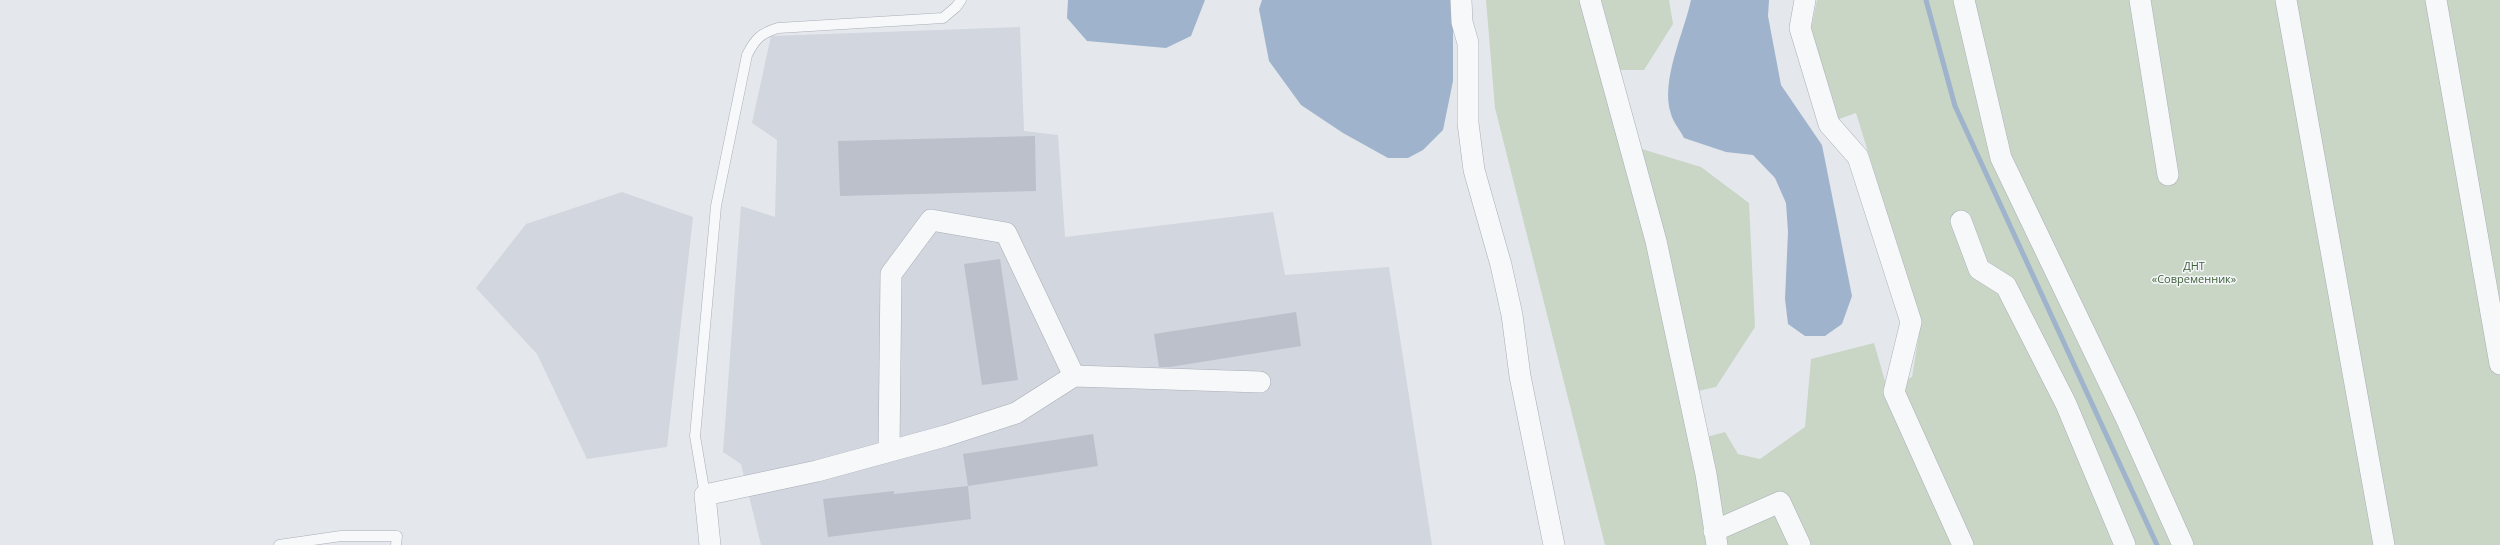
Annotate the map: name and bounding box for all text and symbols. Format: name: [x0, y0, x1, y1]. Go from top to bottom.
park label: ДНТ «Современник»: [2152, 260, 2236, 286]

